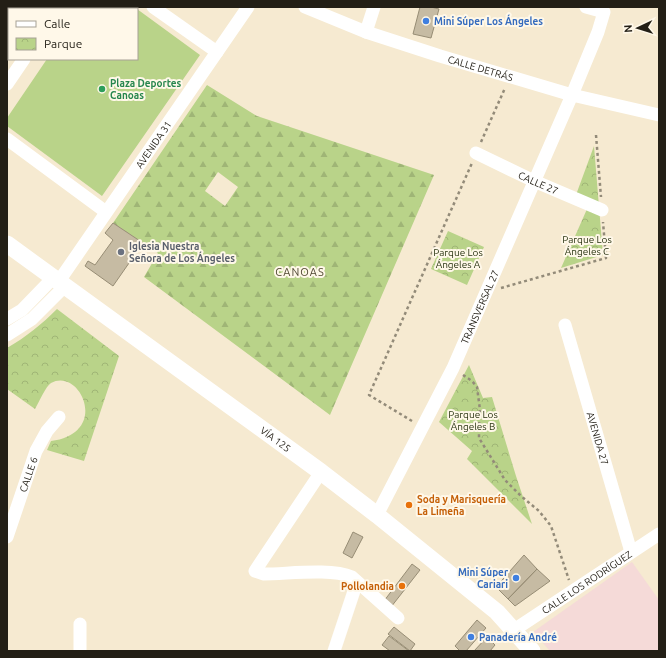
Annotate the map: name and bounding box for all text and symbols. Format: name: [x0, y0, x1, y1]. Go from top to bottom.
legend: [8, 8, 138, 60]
north arrow: [618, 8, 658, 48]
place label: Mini Súper Los Ángeles: [434, 14, 543, 27]
marker: Mini Súper Los Ángeles: [421, 16, 431, 26]
text: Calle: [44, 17, 70, 30]
text: N: [622, 24, 634, 33]
text: Parque: [44, 37, 82, 50]
street label: CALLE DETRÁS: [447, 53, 515, 83]
place label: Plaza Deportes Canoas: [110, 78, 182, 101]
marker: Plaza Deportes Canoas: [97, 84, 107, 94]
street label: AVENIDA 31: [133, 119, 173, 170]
street label: CALLE 27: [517, 169, 560, 196]
park label: Parque Los Ángeles C: [562, 234, 612, 257]
place label: Iglesia Nuestra Señora de Los Ángeles: [129, 241, 235, 264]
marker: Iglesia Nuestra Señora de Los Ángeles: [116, 247, 126, 257]
park label: Parque Los Ángeles A: [433, 247, 483, 270]
district label: CANOAS: [275, 266, 325, 278]
street label: TRANSVERSAL 27: [459, 268, 501, 346]
park label: Parque Los Ángeles B: [448, 409, 498, 432]
street label: AVENIDA 27: [585, 411, 611, 466]
street label: VÍA 125: [258, 424, 293, 454]
street label: CALLE 6: [17, 455, 39, 494]
place label: Soda y Marisquería La Limeña: [417, 493, 506, 517]
marker: Soda y Marisquería La Limeña: [404, 500, 414, 510]
street label: CALLE LOS RODRÍGUEZ: [539, 548, 634, 616]
place label: Mini Súper Cariari: [458, 566, 509, 590]
marker: Mini Súper Cariari: [511, 573, 521, 583]
place label: Pollolandia: [341, 581, 394, 592]
marker: Pollolandia: [397, 581, 407, 591]
place label: Panadería André: [479, 631, 557, 643]
marker: Panadería André: [466, 632, 476, 642]

